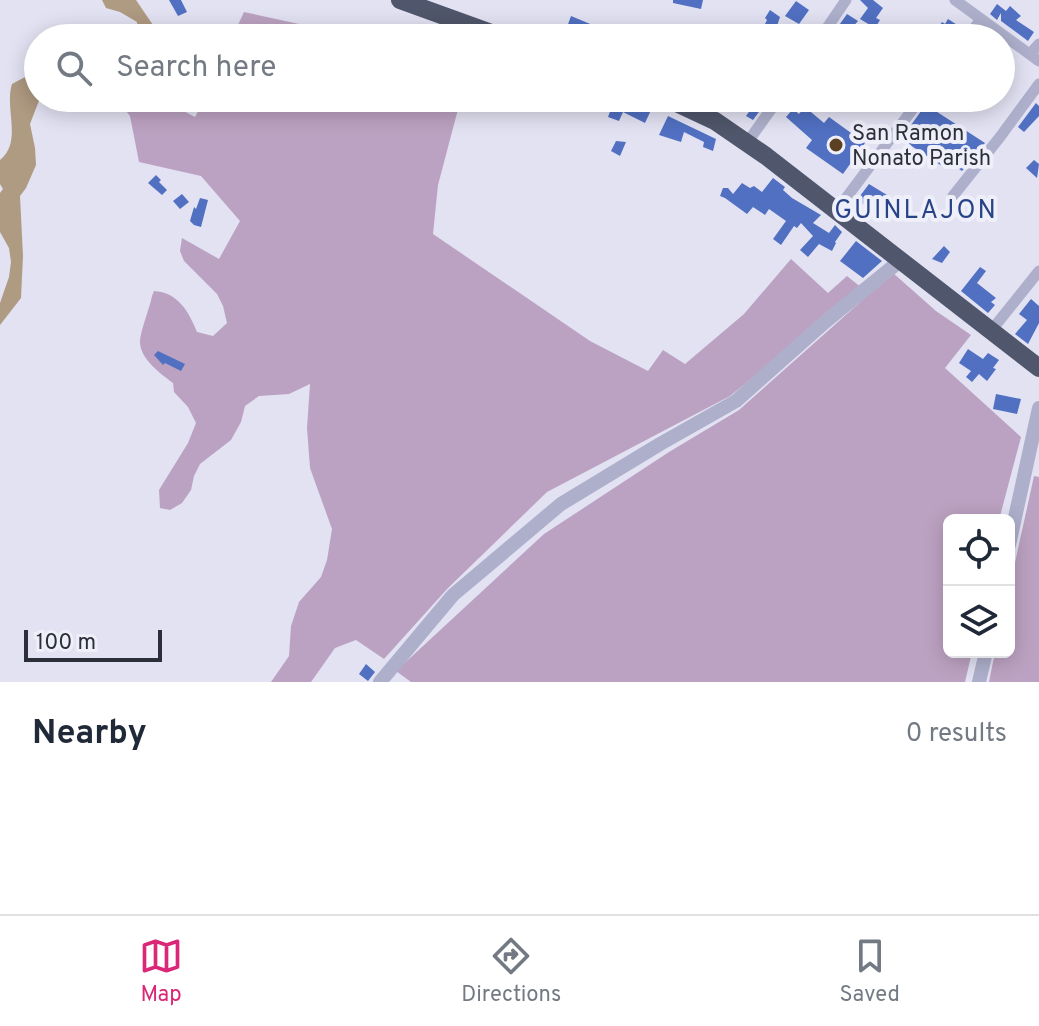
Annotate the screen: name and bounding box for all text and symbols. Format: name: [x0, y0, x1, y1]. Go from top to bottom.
search box: [24, 24, 1015, 112]
icon: search: [52, 46, 96, 90]
text: Search here: [116, 50, 276, 87]
place label: San Ramon Nonato Parish: [852, 121, 991, 173]
marker: San Ramon Nonato Parish: [827, 136, 845, 154]
district label: GUINLAJON: [834, 195, 998, 228]
map controls: [943, 514, 1015, 658]
button: locate: [943, 514, 1015, 586]
button: layers: [943, 586, 1015, 658]
scale bar: [24, 626, 162, 662]
text: 100 m: [36, 630, 96, 657]
text: Nearby: [32, 713, 147, 756]
text: 0 results: [906, 718, 1007, 751]
tab: Map: [139, 934, 183, 1009]
tab: Directions: [461, 934, 561, 1009]
tab: Saved: [839, 934, 900, 1009]

